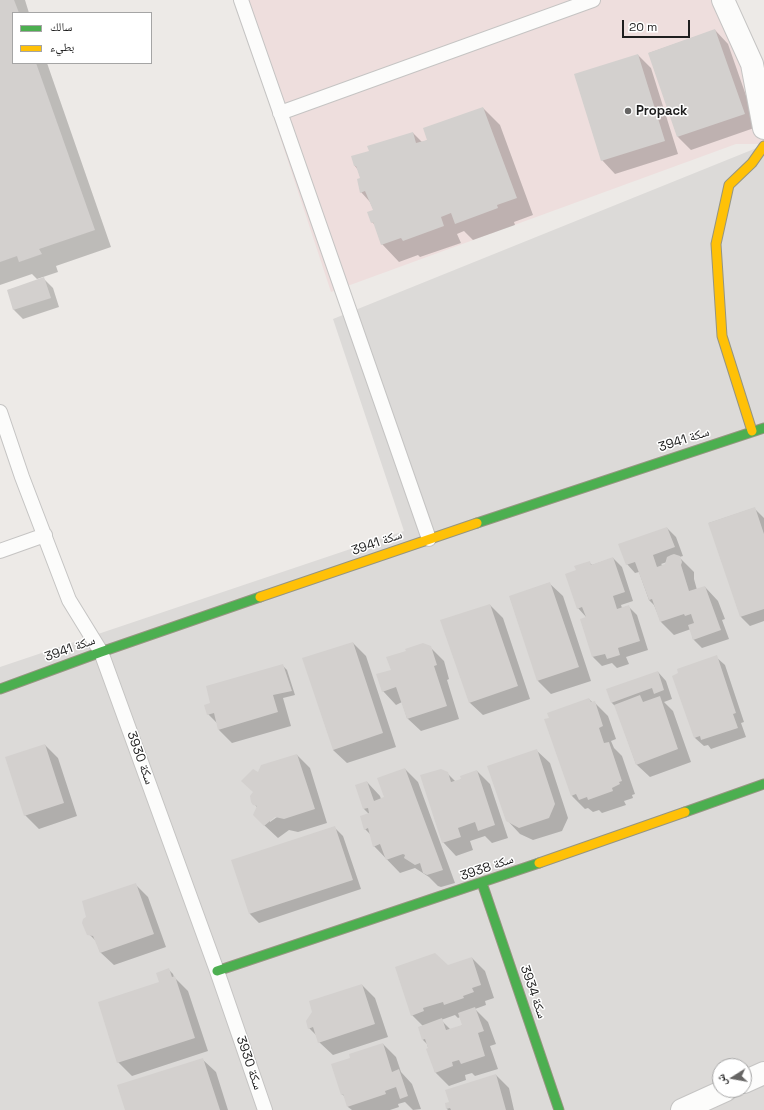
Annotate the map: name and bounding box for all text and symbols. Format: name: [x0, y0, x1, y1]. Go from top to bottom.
legend: [12, 12, 152, 64]
scale bar: [624, 12, 692, 38]
text: سالك: [50, 19, 72, 35]
text: 20 m: [629, 19, 657, 35]
text: بطيء: [50, 39, 74, 55]
place label: Propack: [636, 103, 687, 119]
marker: Propack: [623, 106, 633, 116]
street label: سكة 3941: [656, 424, 712, 456]
street label: سكة 3941: [350, 527, 404, 559]
street label: سكة 3941: [43, 633, 97, 665]
street label: سكة 3930: [123, 729, 157, 787]
street label: سكة 3938: [458, 852, 516, 884]
street label: سكة 3934: [517, 963, 549, 1021]
street label: سكة 3930: [233, 1034, 265, 1092]
north arrow: [712, 1058, 752, 1098]
text: ش: [713, 1073, 729, 1087]

